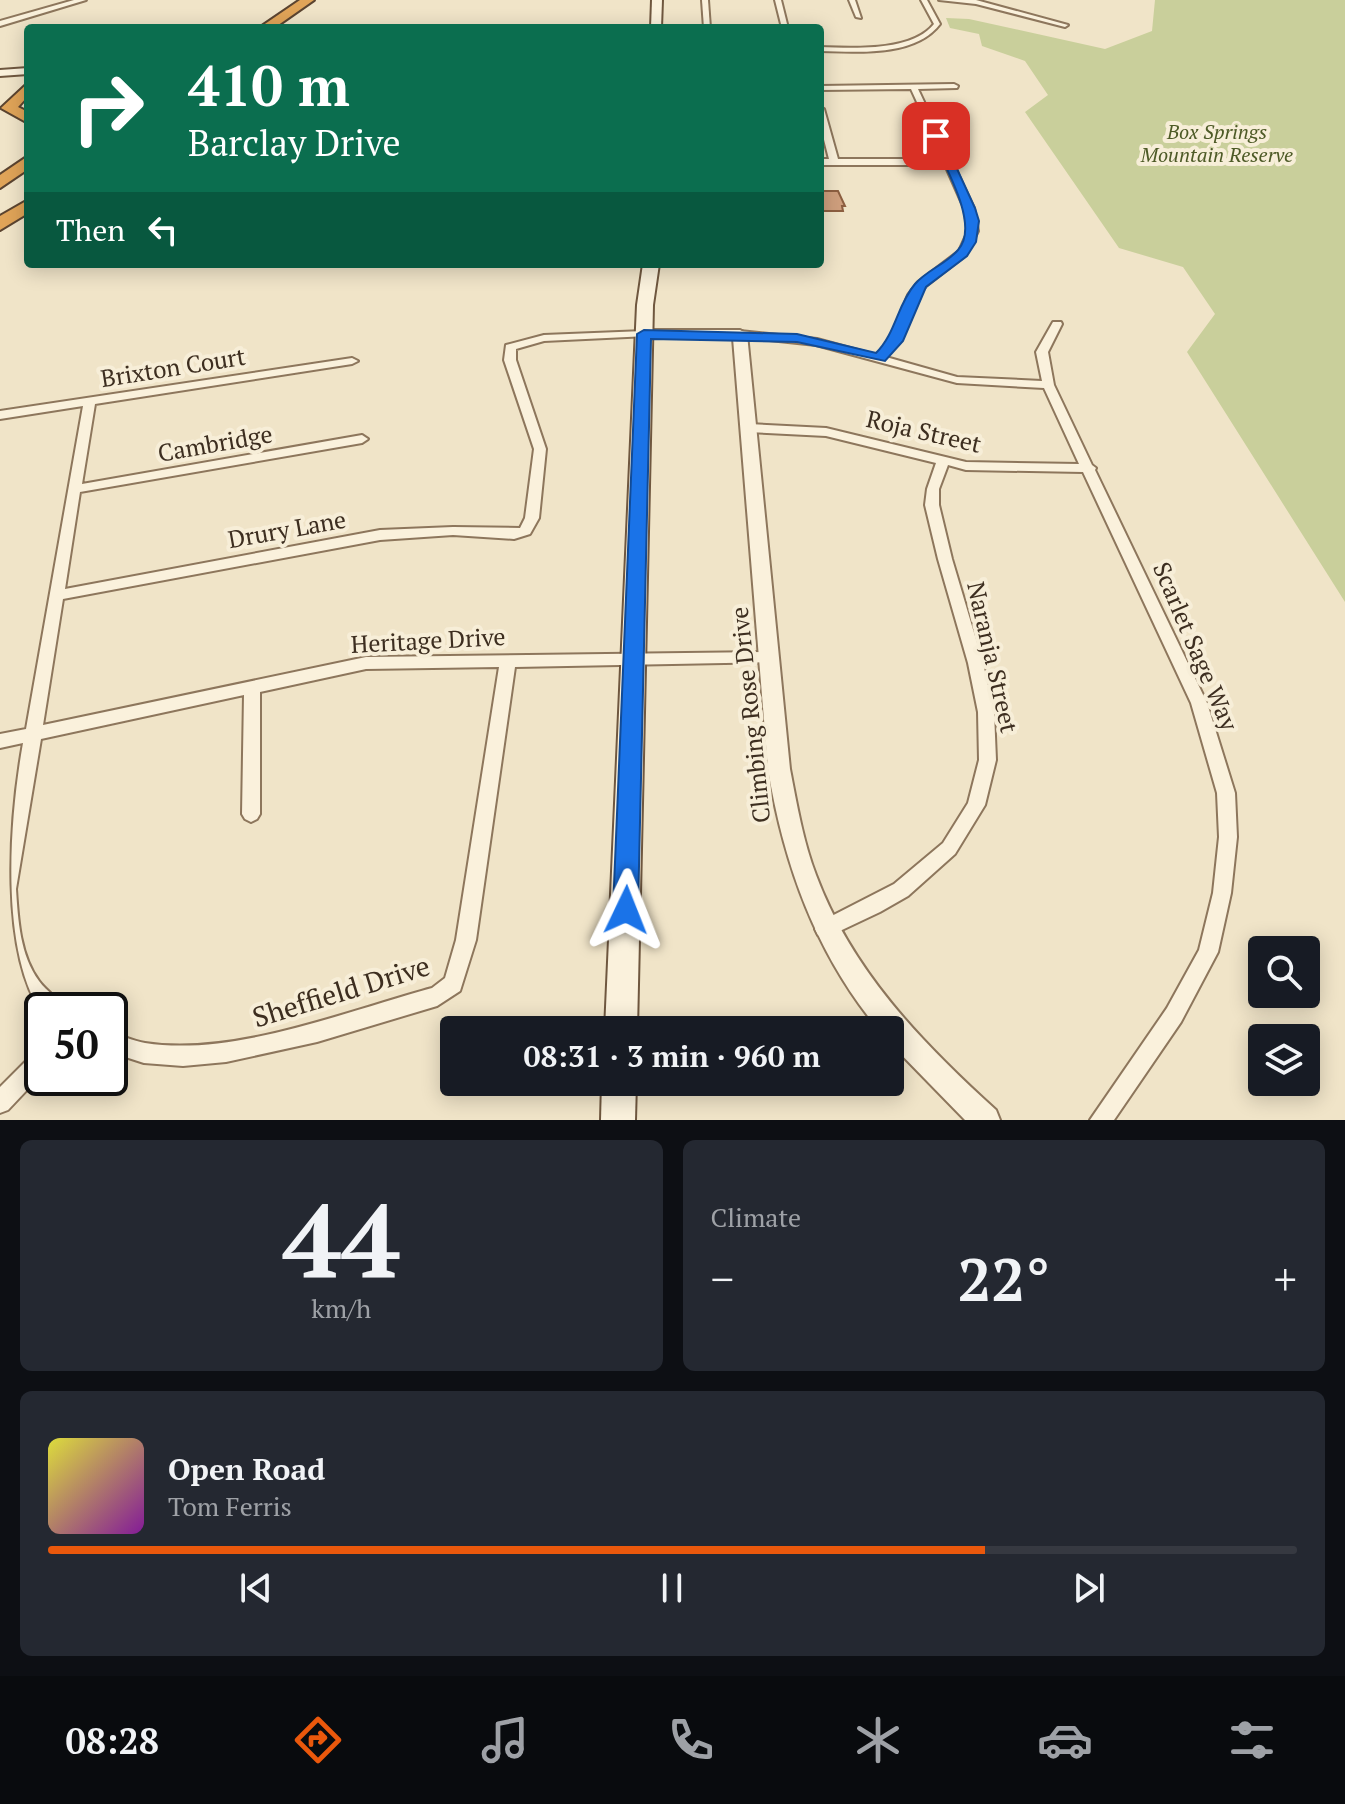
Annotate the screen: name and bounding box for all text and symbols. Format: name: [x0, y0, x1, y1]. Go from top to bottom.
text: 410 m: [188, 48, 350, 122]
icon: right: [56, 56, 160, 160]
pin: [902, 102, 970, 170]
icon: arrive: [914, 114, 958, 158]
park label: Box Springs Mountain Reserve: [1140, 118, 1293, 168]
text: Barclay Drive: [188, 119, 401, 166]
icon: left: [141, 208, 185, 252]
text: Then: [56, 210, 125, 250]
street label: Brixton Court: [98, 340, 248, 394]
street label: Roja Street: [863, 402, 985, 460]
street label: Cambridge: [155, 417, 275, 469]
street label: Drury Lane: [226, 503, 348, 555]
street label: Scarlet Sage Way: [1146, 557, 1246, 736]
street label: Naranja Street: [960, 578, 1026, 736]
street label: Climbing Rose Drive: [723, 605, 777, 825]
street label: Heritage Drive: [350, 620, 506, 660]
position arrow: [584, 868, 668, 952]
map controls: [1248, 936, 1320, 1096]
button: search: [1248, 936, 1320, 1008]
street label: Sheffield Drive: [248, 946, 434, 1036]
speed limit sign: 50: [24, 992, 128, 1096]
button: layers: [1248, 1024, 1320, 1096]
text: 08:31 · 3 min · 960 m: [524, 1036, 820, 1076]
text: 44: [282, 1170, 400, 1308]
text: Climate: [711, 1200, 801, 1234]
text: 22°: [957, 1239, 1050, 1318]
text: −: [711, 1249, 734, 1308]
text: +: [1274, 1249, 1297, 1308]
text: km/h: [311, 1291, 371, 1325]
text: Open Road: [168, 1449, 325, 1489]
text: Tom Ferris: [168, 1489, 292, 1523]
icon: previous: [234, 1566, 278, 1610]
icon: pause: [650, 1566, 694, 1610]
icon: next: [1067, 1566, 1111, 1610]
icon: directions: [290, 1712, 346, 1768]
icon: music: [477, 1712, 533, 1768]
icon: phone: [663, 1712, 719, 1768]
icon: climate: [850, 1712, 906, 1768]
icon: car: [1037, 1712, 1093, 1768]
icon: filters: [1224, 1712, 1280, 1768]
text: 08:28: [65, 1717, 159, 1764]

